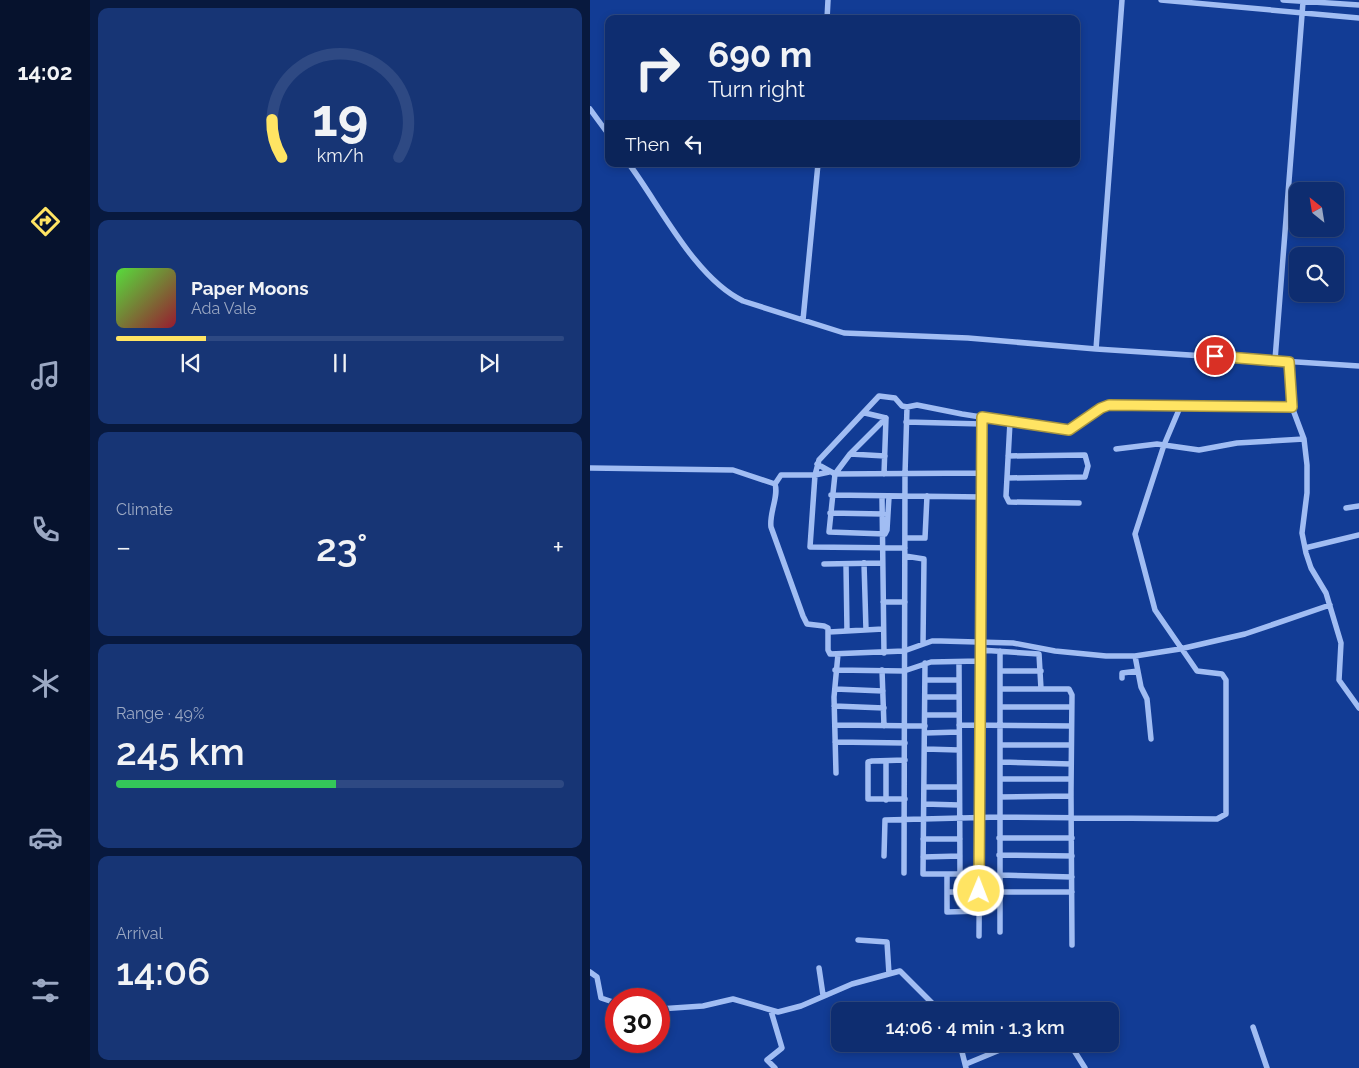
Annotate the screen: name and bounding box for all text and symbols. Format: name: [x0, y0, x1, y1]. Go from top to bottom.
text: 690 m: [708, 34, 812, 75]
icon: right: [625, 35, 690, 100]
text: 14:02: [18, 59, 72, 85]
text: Turn right: [708, 76, 805, 102]
text: 19: [312, 87, 368, 148]
icon: left: [680, 130, 708, 158]
text: Then: [625, 133, 670, 155]
text: km/h: [316, 145, 364, 166]
north arrow: [1289, 182, 1344, 238]
map controls: [1289, 182, 1344, 302]
icon: directions: [28, 204, 63, 239]
button: search: [1289, 247, 1344, 302]
text: Paper Moons: [191, 277, 309, 299]
text: Ada Vale: [191, 299, 256, 318]
pin: [1194, 335, 1236, 377]
icon: arrive: [1201, 342, 1229, 370]
icon: previous: [177, 349, 205, 377]
icon: pause: [326, 349, 354, 377]
icon: next: [475, 349, 503, 377]
icon: music: [28, 358, 63, 393]
text: Climate: [116, 500, 173, 519]
icon: phone: [28, 512, 63, 547]
text: 23°: [316, 525, 368, 570]
text: −: [116, 531, 131, 564]
text: +: [552, 531, 564, 564]
icon: climate: [28, 666, 63, 701]
text: Range · 49%: [116, 704, 204, 723]
text: 245 km: [116, 729, 245, 774]
icon: car: [28, 820, 63, 855]
position arrow: [952, 864, 1004, 916]
text: Arrival: [116, 924, 163, 943]
text: 14:06: [116, 949, 210, 994]
icon: filters: [28, 973, 63, 1008]
speed limit sign: 30: [605, 988, 670, 1053]
text: 14:06 · 4 min · 1.3 km: [885, 1016, 1065, 1038]

